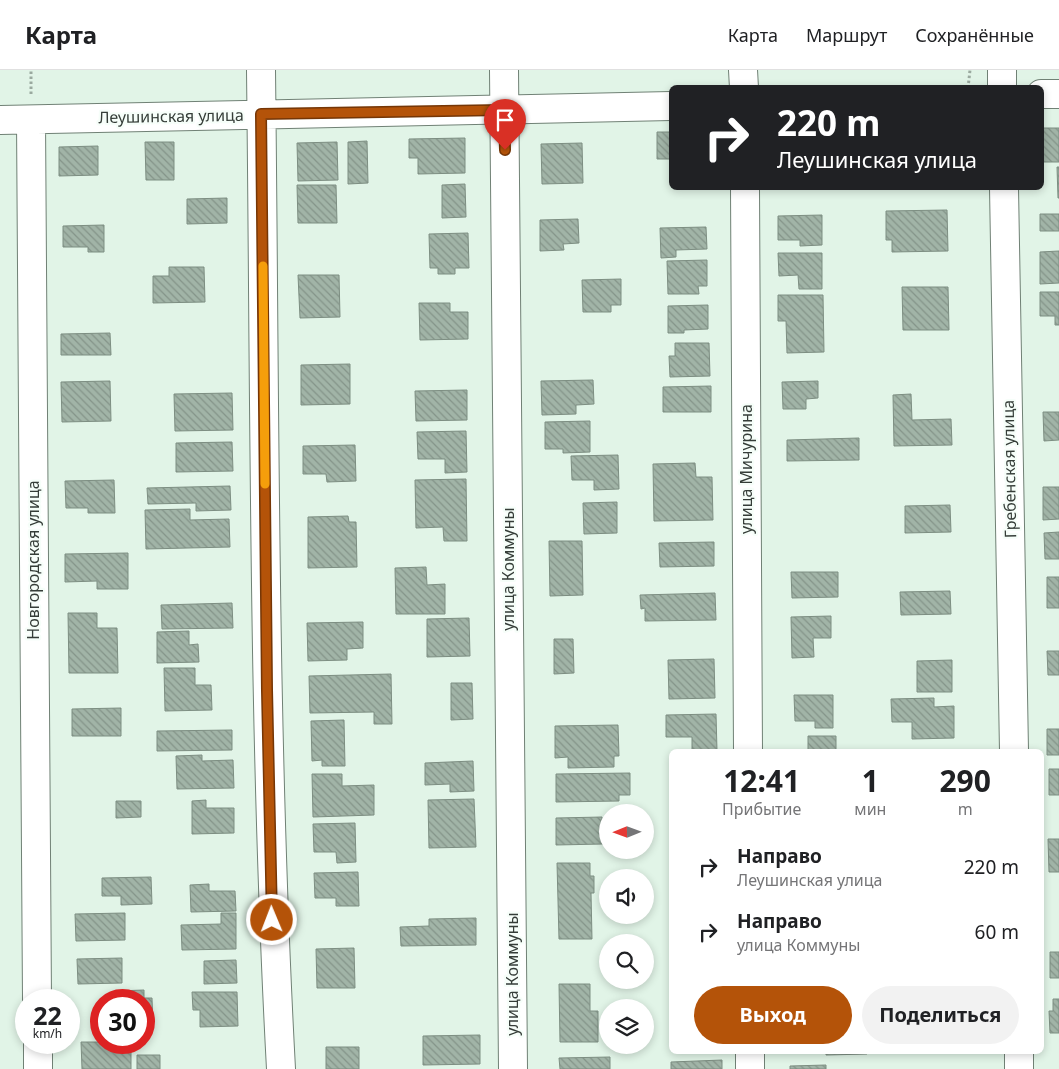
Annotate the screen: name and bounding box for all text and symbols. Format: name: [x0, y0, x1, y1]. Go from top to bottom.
text: Карта: [25, 18, 97, 51]
text: Карта: [728, 23, 778, 47]
text: Маршрут: [806, 23, 887, 47]
text: Сохранённые: [915, 23, 1034, 47]
pin: [484, 99, 526, 150]
text: 220 m: [777, 99, 880, 146]
street label: Леушинская улица: [98, 104, 244, 128]
icon: right: [694, 105, 759, 170]
icon: arrive: [491, 106, 519, 134]
text: Леушинская улица: [777, 144, 977, 174]
street label: Гребенская улица: [997, 400, 1021, 538]
street label: улица Мичурина: [735, 404, 757, 534]
street label: Новгородская улица: [22, 480, 44, 640]
street label: улица Коммуны: [497, 507, 519, 631]
text: 12:41: [723, 760, 800, 801]
text: 1: [862, 760, 879, 801]
text: 290: [939, 760, 991, 801]
text: Прибытие: [722, 798, 801, 820]
text: мин: [854, 798, 886, 820]
text: m: [958, 798, 973, 820]
north arrow: [599, 804, 654, 859]
map controls: [599, 804, 654, 1054]
text: Направо: [737, 843, 822, 869]
icon: right: [694, 853, 722, 881]
text: 220 m: [964, 854, 1019, 880]
button: sound: [599, 869, 654, 924]
text: Леушинская улица: [737, 869, 882, 891]
position arrow: [245, 893, 297, 945]
text: Направо: [737, 908, 822, 934]
street label: улица Коммуны: [501, 912, 523, 1036]
icon: right: [694, 918, 722, 946]
text: 60 m: [975, 919, 1019, 945]
button: search: [599, 934, 654, 989]
text: улица Коммуны: [737, 934, 860, 956]
button: Выход: [694, 986, 852, 1044]
button: Поделиться: [862, 986, 1019, 1044]
speed limit sign: 30: [90, 989, 155, 1054]
text: 22: [33, 998, 62, 1032]
button: layers: [599, 999, 654, 1054]
text: km/h: [33, 1025, 62, 1042]

